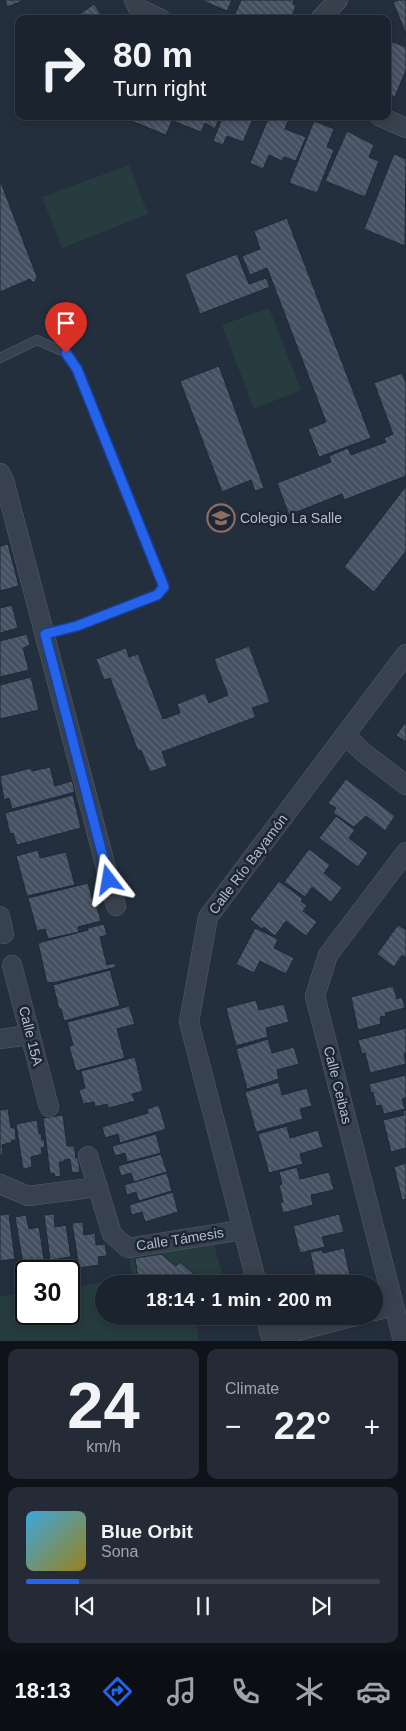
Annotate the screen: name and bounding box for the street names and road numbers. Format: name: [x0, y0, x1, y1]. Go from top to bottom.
street label: Calle Río Bayamón: [205, 811, 291, 917]
street label: Calle 15A: [16, 1005, 46, 1068]
street label: Calle Ceibas: [321, 1045, 355, 1125]
street label: Calle Támesis: [135, 1224, 225, 1254]

